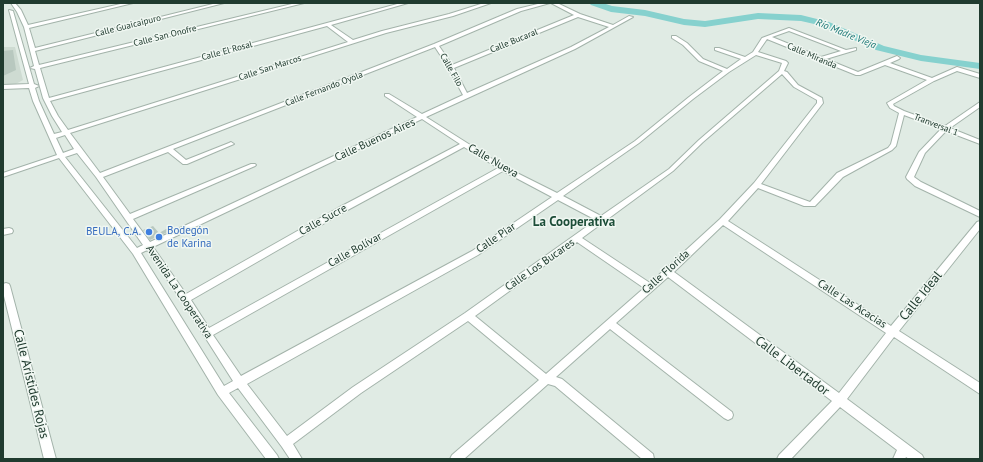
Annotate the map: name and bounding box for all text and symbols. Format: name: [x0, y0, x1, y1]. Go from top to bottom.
street label: Calle Guaicaipuro: [94, 13, 162, 39]
water label: Río Madre Vieja: [814, 16, 878, 52]
street label: Calle San Onofre: [132, 23, 198, 49]
street label: Calle Bucaral: [489, 27, 539, 55]
street label: Calle El Rosal: [200, 39, 254, 63]
street label: Calle Miranda: [786, 41, 838, 71]
street label: Calle Filo: [437, 52, 465, 88]
street label: Calle San Marcos: [237, 53, 303, 83]
street label: Calle Fernando Oyola: [284, 69, 364, 109]
street label: Tranversal 1: [912, 112, 960, 138]
street label: Calle Buenos Aires: [333, 116, 417, 164]
street label: Calle Nueva: [465, 141, 521, 181]
street label: Calle Sucre: [297, 201, 349, 239]
district label: La Cooperativa: [533, 214, 615, 230]
street label: Calle Piar: [474, 220, 518, 256]
place label: Bodegón de Karina: [167, 224, 211, 250]
place label: BEULA, C.A.: [86, 225, 141, 239]
marker: BEULA, C.A.: [144, 227, 154, 237]
street label: Calle Bolívar: [326, 230, 384, 270]
marker: Bodegón de Karina: [154, 232, 164, 242]
street label: Calle Los Bucares: [503, 236, 577, 294]
street label: Avenida La Cooperativa: [143, 243, 215, 341]
street label: Calle Florida: [640, 247, 692, 297]
street label: Calle Ideal: [896, 268, 946, 324]
street label: Calle Las Acacias: [815, 277, 889, 331]
street label: Calle Arístides Rojas: [10, 328, 52, 440]
street label: Calle Libertador: [752, 333, 832, 399]

